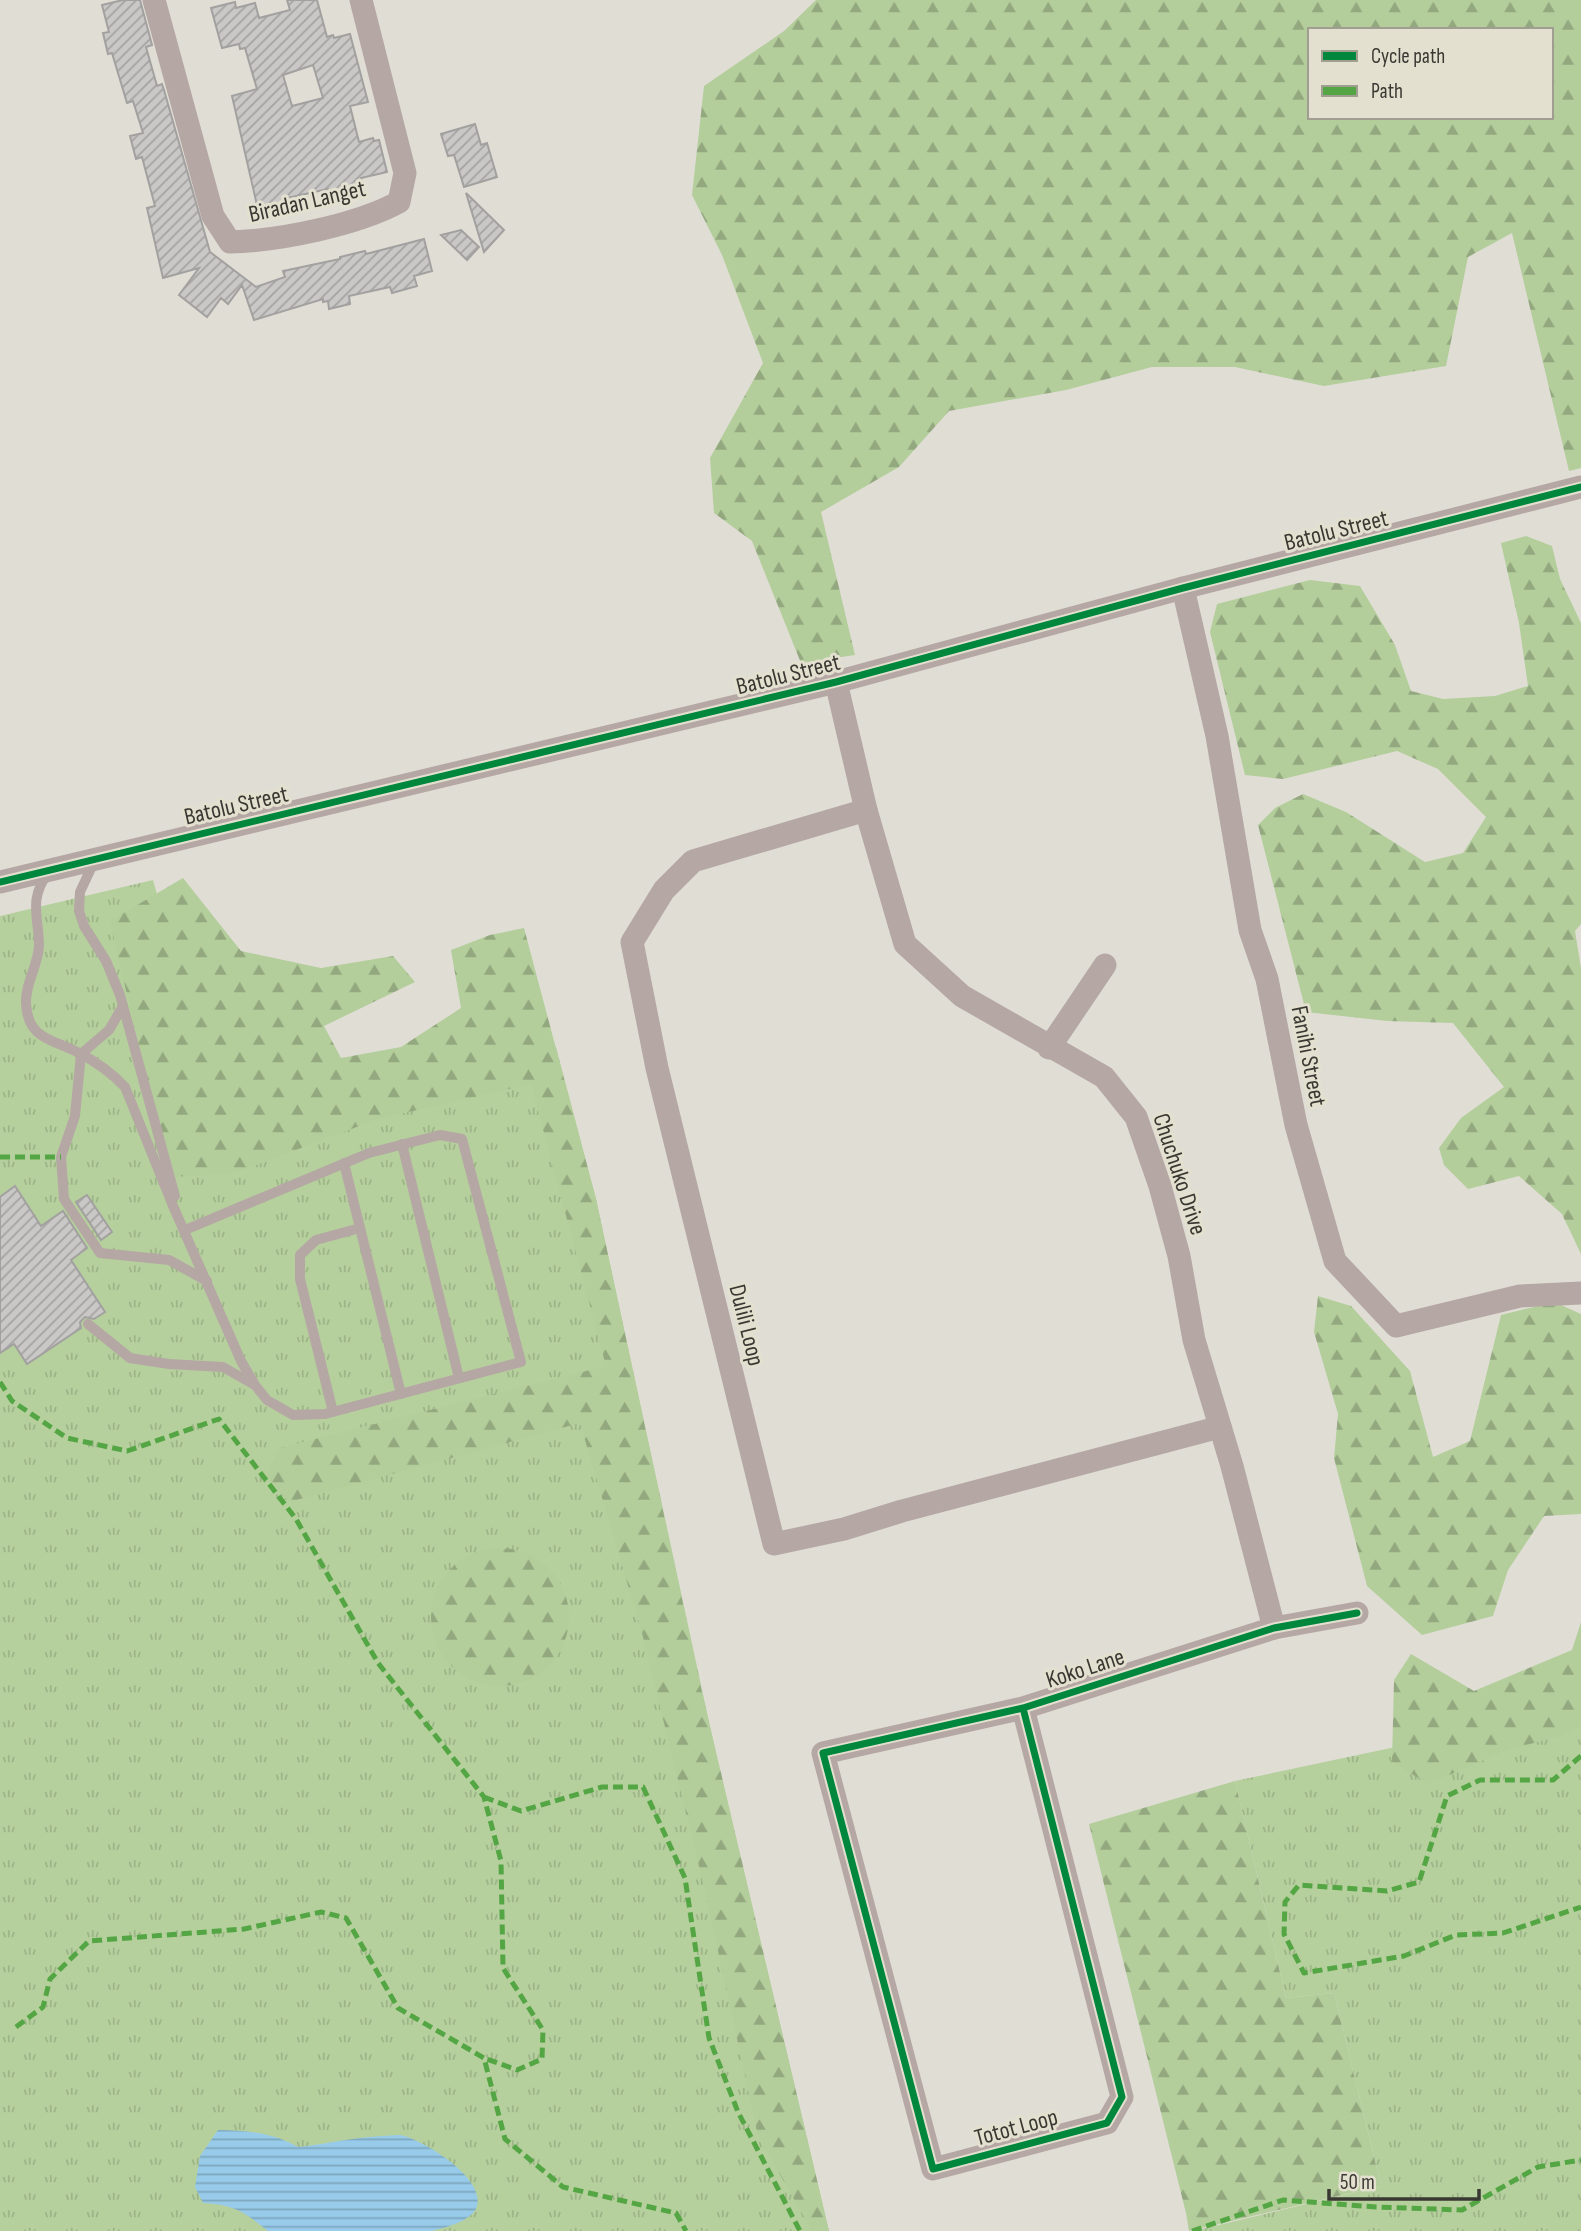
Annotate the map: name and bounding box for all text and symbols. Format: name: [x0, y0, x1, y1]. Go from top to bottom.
legend: [1308, 28, 1553, 119]
text: Cycle path: [1371, 44, 1445, 69]
text: Path: [1371, 79, 1403, 104]
street label: Biradan Langet: [246, 174, 368, 229]
street label: Batolu Street: [1281, 504, 1391, 557]
street label: Batolu Street: [733, 648, 843, 701]
street label: Batolu Street: [181, 779, 291, 832]
street label: Fanihi Street: [1285, 1003, 1332, 1109]
street label: Chuchuko Drive: [1146, 1110, 1213, 1239]
street label: Dulili Loop: [722, 1281, 771, 1369]
street label: Koko Lane: [1042, 1642, 1128, 1695]
street label: Totot Loop: [971, 2102, 1061, 2152]
scale bar: [1329, 2158, 1480, 2202]
text: 50 m: [1340, 2170, 1375, 2195]

